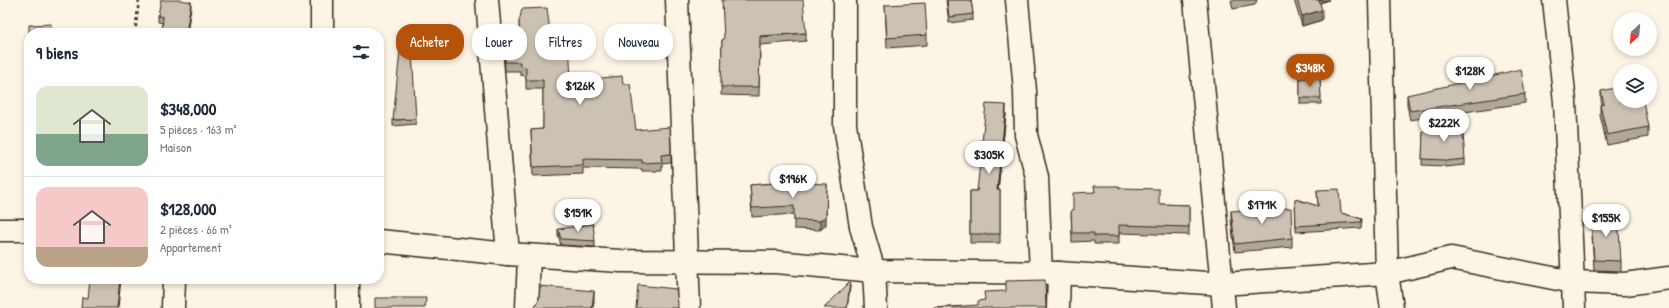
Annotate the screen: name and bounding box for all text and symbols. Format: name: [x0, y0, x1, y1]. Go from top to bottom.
north arrow: [1613, 12, 1657, 56]
map controls: [1613, 12, 1657, 108]
chip: Acheter: [396, 24, 464, 60]
chip: Louer: [472, 24, 527, 60]
chip: Filtres: [535, 24, 596, 60]
chip: Nouveau: [604, 24, 673, 60]
text: 9 biens: [36, 41, 78, 64]
icon: filters: [350, 41, 372, 63]
pin: $348K: [1282, 54, 1338, 88]
pin: $128K: [1442, 57, 1498, 91]
text: $348K: [1295, 58, 1325, 76]
text: $128K: [1455, 61, 1485, 79]
button: layers: [1613, 64, 1657, 108]
pin: $126K: [552, 72, 608, 106]
text: $126K: [565, 76, 595, 94]
text: $348,000: [160, 97, 216, 120]
icon: home: [68, 102, 116, 150]
pin: $222K: [1416, 109, 1472, 143]
text: $222K: [1428, 113, 1460, 131]
text: 5 pièces · 163 m²: [160, 120, 237, 138]
text: Maison: [160, 138, 192, 156]
pin: $305K: [961, 141, 1017, 175]
text: $305K: [974, 145, 1004, 163]
pin: $196K: [765, 165, 821, 199]
text: $196K: [779, 169, 807, 187]
pin: $171K: [1234, 191, 1290, 225]
text: $171K: [1247, 195, 1277, 213]
text: $128,000: [160, 197, 216, 220]
pin: $151K: [550, 199, 606, 233]
icon: home: [68, 203, 116, 251]
text: $151K: [564, 203, 592, 221]
pin: $155K: [1578, 204, 1634, 238]
text: $155K: [1591, 208, 1621, 226]
text: 2 pièces · 66 m²: [160, 220, 232, 238]
text: Appartement: [160, 238, 222, 256]

